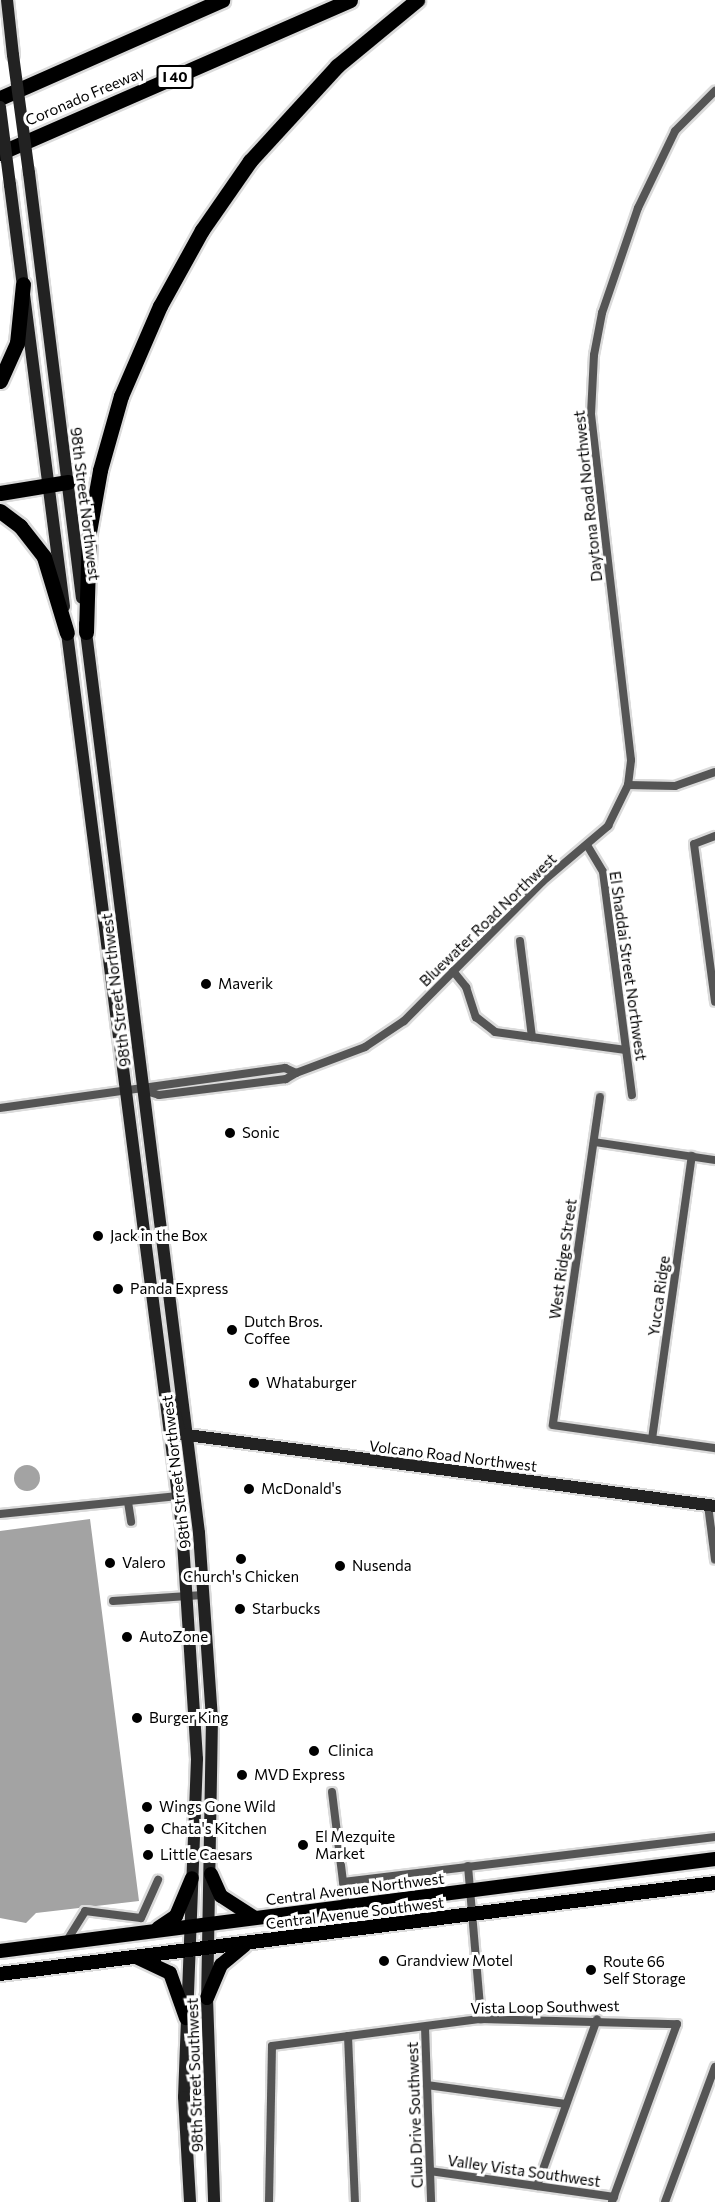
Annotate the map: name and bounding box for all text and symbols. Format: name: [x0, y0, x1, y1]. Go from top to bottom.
street label: Coronado Freeway: [23, 63, 147, 129]
road number: I 40: [156, 66, 195, 88]
street label: Daytona Road Northwest: [570, 409, 606, 583]
street label: 98th Street Northwest: [67, 426, 103, 582]
street label: Bluewater Road Northwest: [416, 850, 560, 990]
street label: El Shaddai Street Northwest: [606, 870, 650, 1062]
street label: 98th Street Northwest: [98, 912, 134, 1068]
place label: Maverik: [218, 975, 273, 993]
marker: Maverik: [199, 977, 213, 991]
place label: Sonic: [242, 1124, 280, 1142]
marker: Sonic: [223, 1126, 237, 1140]
street label: West Ridge Street: [546, 1197, 580, 1321]
place label: Jack in the Box: [110, 1227, 208, 1245]
marker: Jack in the Box: [91, 1229, 105, 1243]
street label: Yucca Ridge: [644, 1255, 674, 1337]
place label: Panda Express: [130, 1280, 228, 1298]
marker: Panda Express: [111, 1282, 125, 1296]
place label: Dutch Bros. Coffee: [244, 1312, 323, 1347]
marker: Dutch Bros. Coffee: [225, 1323, 239, 1337]
place label: Whataburger: [266, 1374, 357, 1392]
marker: Whataburger: [247, 1376, 261, 1390]
street label: 98th Street Northwest: [158, 1394, 194, 1550]
street label: Volcano Road Northwest: [368, 1437, 538, 1475]
place label: McDonald's: [261, 1480, 342, 1498]
marker: McDonald's: [242, 1482, 256, 1496]
marker: Church's Chicken: [234, 1552, 248, 1566]
place label: Valero: [122, 1554, 166, 1572]
marker: Valero: [103, 1556, 117, 1570]
place label: Nusenda: [352, 1557, 412, 1575]
marker: Nusenda: [333, 1559, 347, 1573]
place label: Church's Chicken: [183, 1568, 299, 1586]
place label: Starbucks: [252, 1600, 320, 1618]
marker: Starbucks: [233, 1602, 247, 1616]
place label: AutoZone: [139, 1628, 208, 1646]
marker: AutoZone: [120, 1630, 134, 1644]
place label: Burger King: [149, 1709, 228, 1727]
marker: Burger King: [130, 1711, 144, 1725]
marker: Clinica: [305, 1742, 323, 1760]
place label: Clinica: [328, 1742, 374, 1760]
place label: MVD Express: [254, 1766, 345, 1784]
marker: MVD Express: [235, 1768, 249, 1782]
place label: Wings Gone Wild: [159, 1798, 276, 1816]
marker: Wings Gone Wild: [140, 1800, 154, 1814]
place label: Chata's Kitchen: [161, 1820, 267, 1838]
marker: Chata's Kitchen: [142, 1822, 156, 1836]
place label: El Mezquite Market: [315, 1827, 395, 1862]
marker: El Mezquite Market: [296, 1838, 310, 1852]
place label: Little Caesars: [160, 1846, 253, 1864]
marker: Little Caesars: [141, 1848, 155, 1862]
street label: Central Avenue Northwest: [265, 1869, 445, 1909]
street label: Central Avenue Southwest: [265, 1893, 445, 1933]
place label: Grandview Motel: [396, 1952, 513, 1970]
place label: Route 66 Self Storage: [603, 1952, 686, 1987]
marker: Grandview Motel: [377, 1954, 391, 1968]
marker: Route 66 Self Storage: [584, 1963, 598, 1977]
street label: Vista Loop Southwest: [470, 1997, 620, 2017]
street label: 98th Street Southwest: [183, 1998, 207, 2152]
street label: Club Drive Southwest: [403, 2041, 427, 2189]
street label: Valley Vista Southwest: [446, 2151, 602, 2191]

